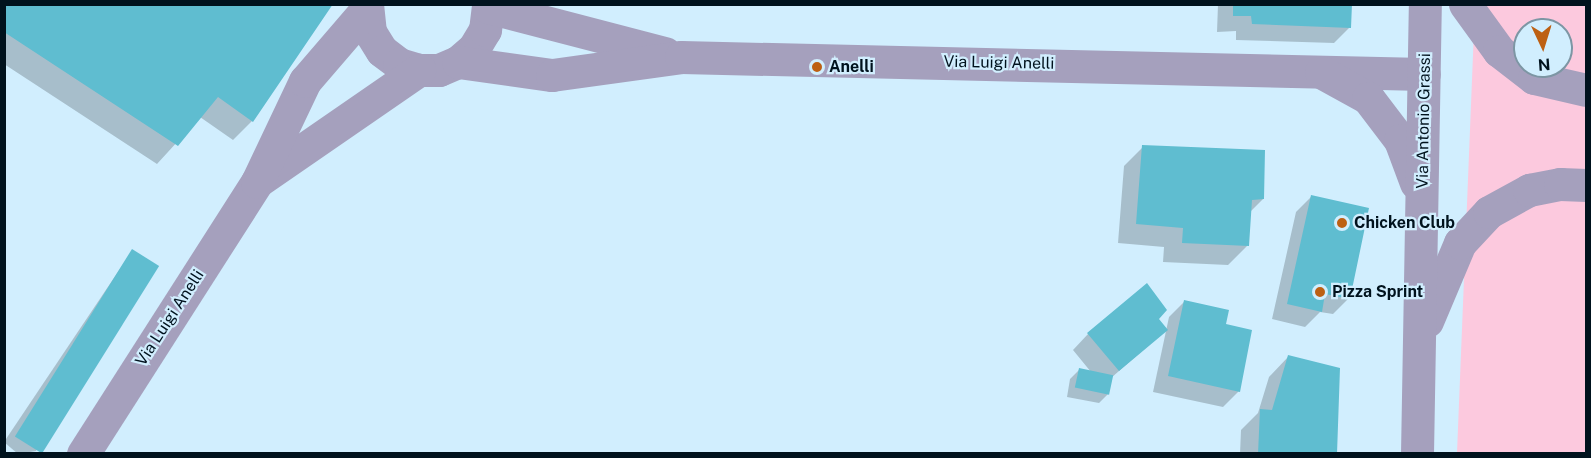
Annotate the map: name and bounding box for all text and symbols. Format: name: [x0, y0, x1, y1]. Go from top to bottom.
north arrow: [1513, 18, 1573, 78]
street label: Via Luigi Anelli: [943, 52, 1055, 74]
street label: Via Antonio Grassi: [1413, 53, 1435, 189]
text: N: [1537, 55, 1551, 74]
place label: Anelli: [829, 57, 874, 77]
marker: Anelli: [810, 60, 824, 74]
place label: Chicken Club: [1354, 213, 1455, 233]
marker: Chicken Club: [1335, 216, 1349, 230]
street label: Via Luigi Anelli: [132, 266, 208, 370]
place label: Pizza Sprint: [1332, 282, 1423, 302]
marker: Pizza Sprint: [1313, 285, 1327, 299]

